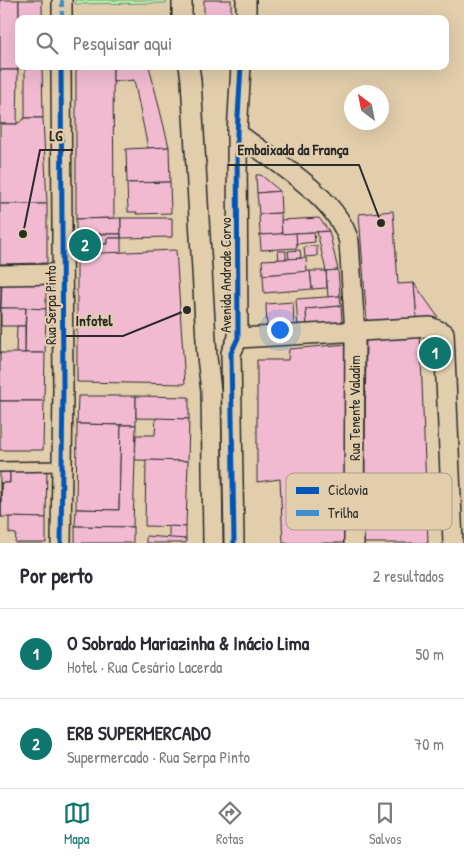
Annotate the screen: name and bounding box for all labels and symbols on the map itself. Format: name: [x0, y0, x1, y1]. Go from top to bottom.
north arrow: [344, 85, 389, 130]
callout: LG: [40, 120, 73, 150]
text: LG: [50, 125, 63, 146]
callout: Embaixada da França: [228, 135, 359, 165]
text: Embaixada da França: [238, 139, 349, 160]
street label: Avenida Andrade Corvo: [216, 217, 235, 333]
pin: 2: [69, 226, 101, 264]
street label: Rua Serpa Pinto: [41, 265, 61, 345]
callout: Infotel: [66, 306, 123, 336]
text: Infotel: [76, 310, 113, 331]
your location: [267, 317, 293, 343]
pin: 1: [419, 334, 451, 372]
street label: Rua Tenente Valadim: [345, 355, 364, 461]
legend: [286, 473, 452, 530]
text: Ciclovia: [328, 480, 368, 499]
text: Trilha: [328, 503, 359, 522]

